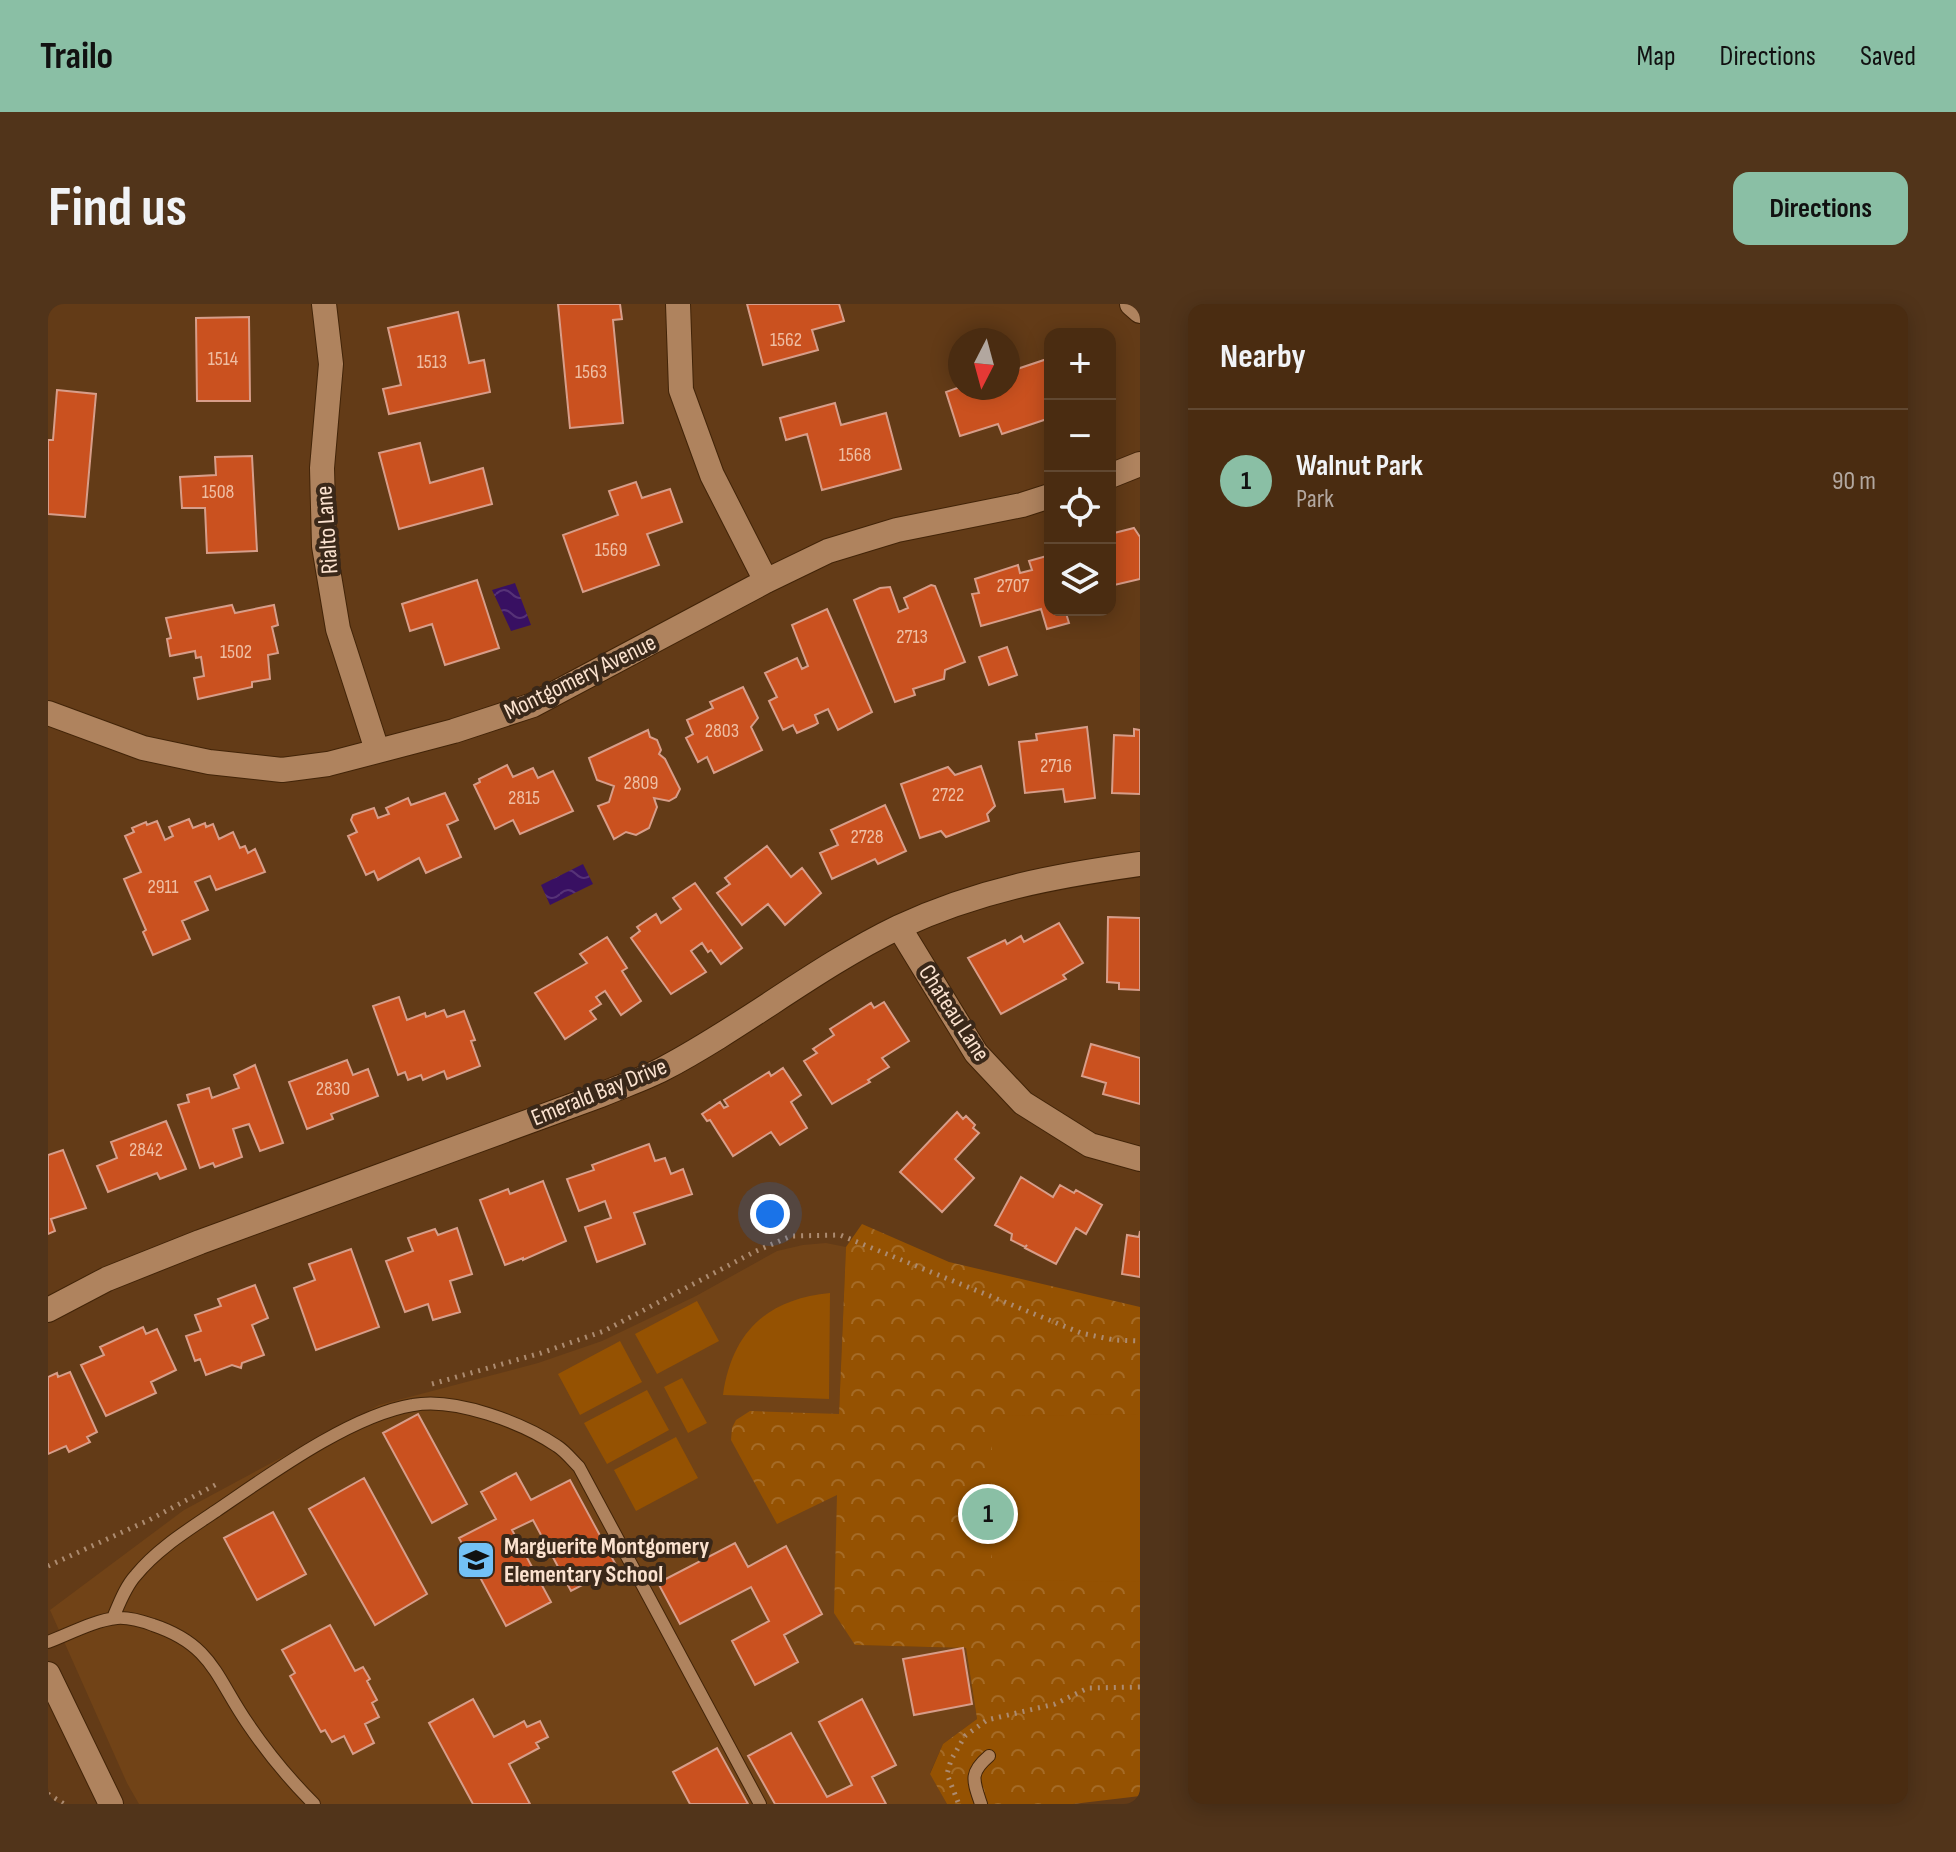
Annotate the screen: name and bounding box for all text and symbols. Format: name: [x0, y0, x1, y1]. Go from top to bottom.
text: Trailo: [40, 34, 113, 79]
text: Map: [1637, 40, 1676, 73]
text: Directions: [1720, 40, 1816, 73]
text: Saved: [1860, 40, 1916, 73]
button: Directions: [1733, 172, 1908, 245]
text: Find us: [48, 175, 187, 242]
house number: 1562: [770, 328, 802, 352]
north arrow: [948, 328, 1020, 400]
map controls: [1044, 328, 1116, 616]
button: +: [1044, 328, 1116, 400]
text: Nearby: [1220, 336, 1306, 377]
house number: 1514: [208, 347, 238, 371]
house number: 1513: [417, 350, 447, 374]
house number: 1563: [575, 360, 607, 384]
button: −: [1044, 400, 1116, 472]
house number: 1568: [839, 443, 871, 467]
text: Walnut Park: [1296, 448, 1423, 484]
text: 1: [1241, 466, 1251, 497]
text: 90 m: [1832, 466, 1876, 497]
button: locate: [1044, 472, 1116, 544]
house number: 1508: [202, 480, 234, 504]
text: Park: [1296, 484, 1334, 515]
street label: Rialto Lane: [309, 485, 345, 575]
house number: 1569: [595, 538, 627, 562]
button: layers: [1044, 544, 1116, 616]
house number: 2707: [996, 574, 1030, 598]
house number: 2713: [896, 625, 928, 649]
street label: Montgomery Avenue: [499, 628, 661, 726]
house number: 1502: [220, 640, 252, 664]
house number: 2803: [705, 719, 739, 743]
house number: 2716: [1040, 754, 1072, 778]
house number: 2809: [624, 771, 658, 795]
house number: 2722: [932, 783, 964, 807]
house number: 2815: [508, 786, 540, 810]
house number: 2728: [850, 825, 884, 849]
house number: 2911: [147, 875, 179, 899]
street label: Chateau Lane: [912, 959, 996, 1067]
street label: Emerald Bay Drive: [527, 1052, 671, 1132]
house number: 2830: [316, 1077, 350, 1101]
house number: 2842: [129, 1138, 163, 1162]
your location: [750, 1194, 790, 1234]
pin: 1: [962, 1484, 1014, 1544]
place label: Marguerite Montgomery Elementary School: [504, 1532, 709, 1589]
school or university icon: Marguerite Montgomery Elementary School: [455, 1539, 497, 1581]

